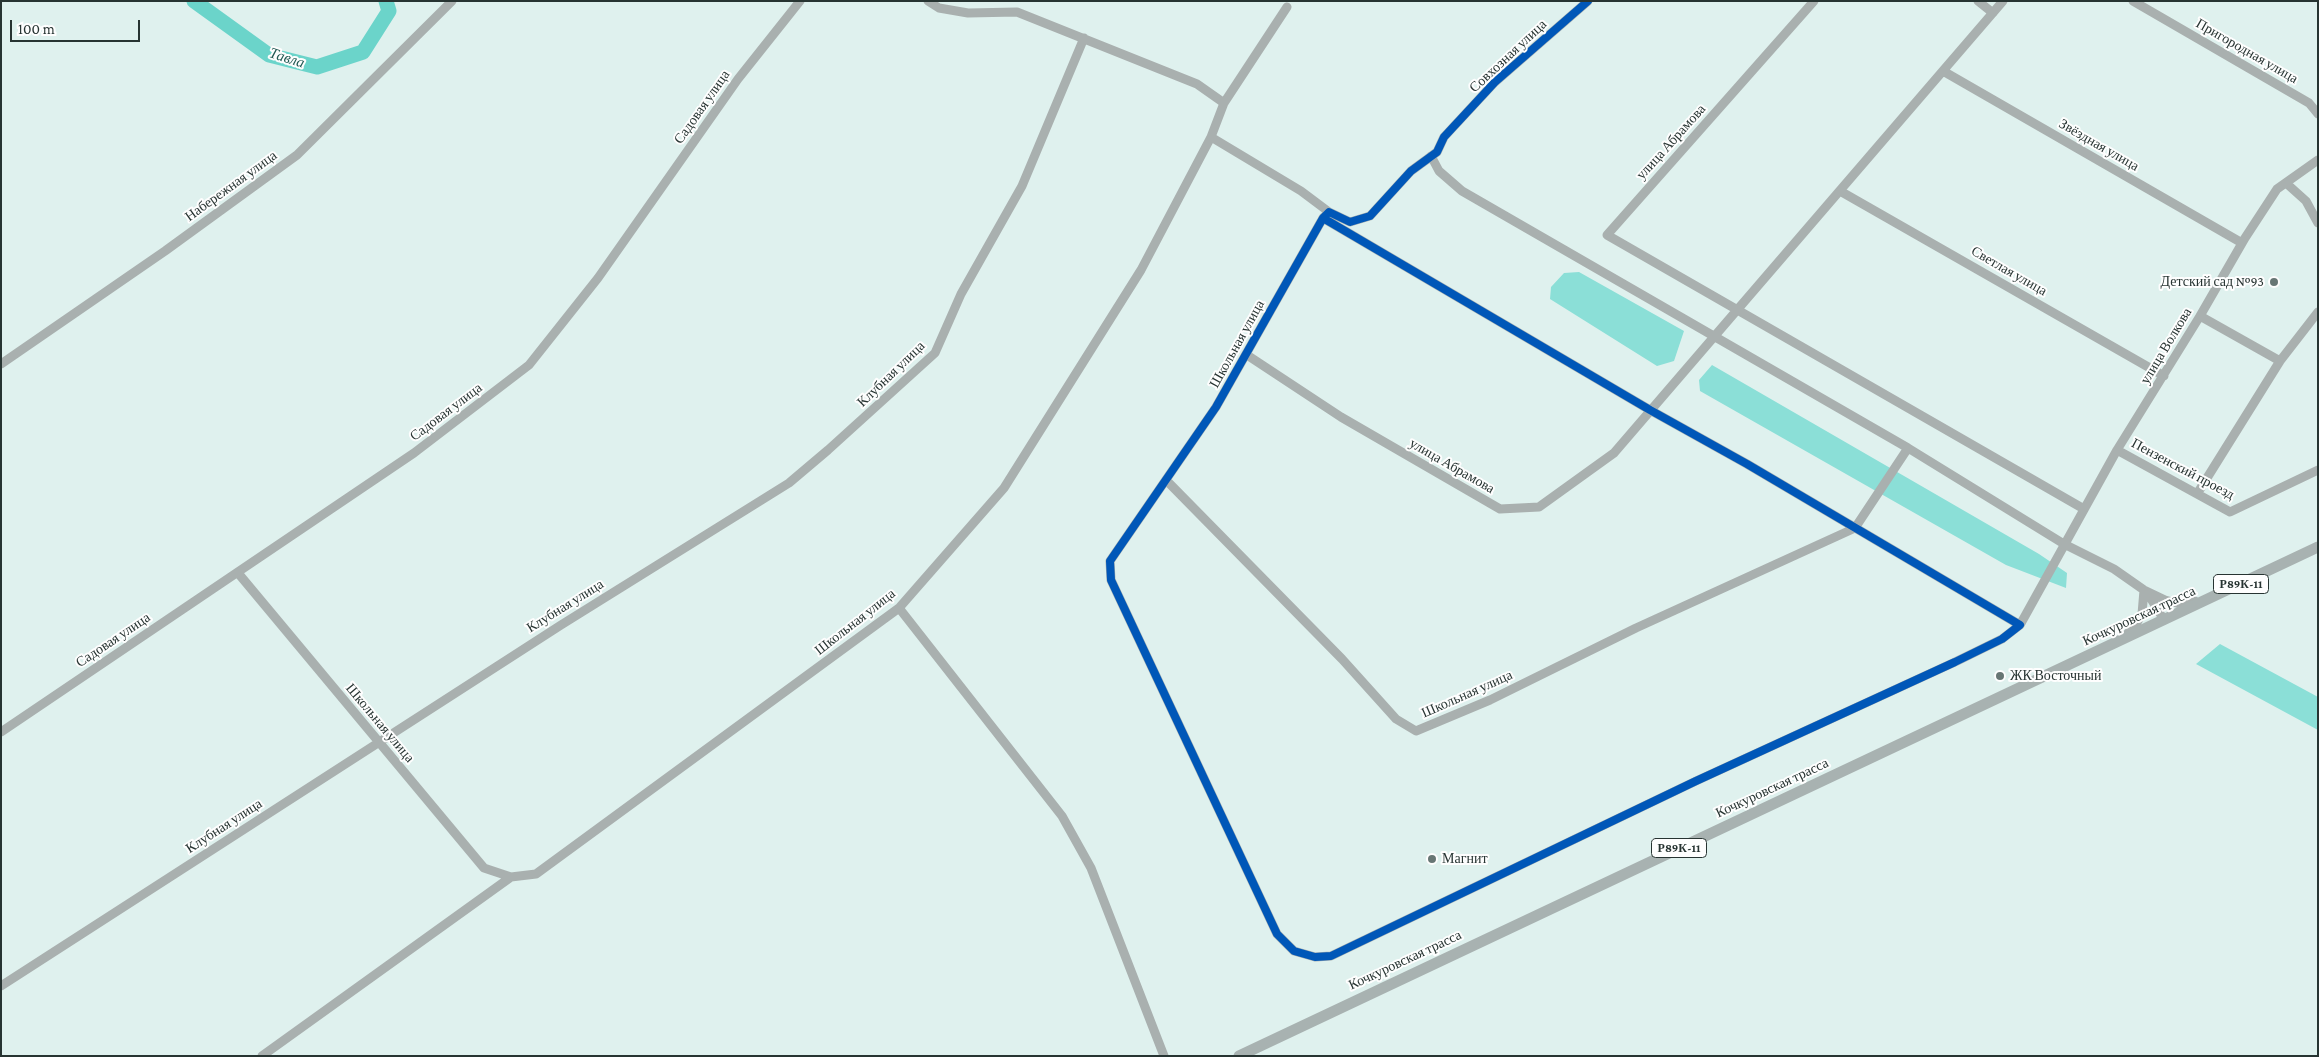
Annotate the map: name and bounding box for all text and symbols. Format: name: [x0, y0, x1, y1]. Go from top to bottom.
scale bar: [12, 10, 142, 42]
street label: Пригородная улица: [2193, 15, 2301, 87]
street label: Совхозная улица: [1466, 16, 1550, 96]
text: 100 m: [18, 21, 55, 37]
water label: Тавла: [267, 44, 307, 72]
street label: Садовая улица: [670, 67, 734, 147]
street label: улица Абрамова: [1633, 101, 1709, 183]
street label: Звёздная улица: [2056, 115, 2142, 175]
street label: Набережная улица: [182, 147, 280, 225]
street label: Светлая улица: [1968, 243, 2050, 299]
place label: Детский сад №93: [2161, 274, 2264, 290]
marker: Детский сад №93: [2268, 276, 2280, 288]
street label: Школьная улица: [1206, 297, 1268, 391]
street label: улица Волкова: [2137, 305, 2195, 387]
street label: Клубная улица: [854, 338, 928, 410]
street label: Садовая улица: [407, 379, 485, 445]
street label: улица Абрамова: [1406, 435, 1498, 497]
street label: Пензенский проезд: [2129, 435, 2237, 503]
road number: Р89К-11: [2214, 574, 2268, 594]
street label: Клубная улица: [523, 576, 607, 636]
street label: Кочкуровская трасса: [2080, 582, 2198, 650]
street label: Школьная улица: [811, 585, 899, 659]
street label: Садовая улица: [73, 609, 153, 671]
street label: Школьная улица: [1419, 666, 1515, 722]
place label: ЖК Восточный: [2010, 668, 2101, 684]
marker: ЖК Восточный: [1994, 670, 2006, 682]
street label: Школьная улица: [342, 680, 418, 766]
street label: Кочкуровская трасса: [1713, 754, 1831, 822]
street label: Клубная улица: [183, 795, 265, 857]
road number: Р89К-11: [1652, 838, 1706, 858]
place label: Магнит: [1442, 851, 1488, 867]
marker: Магнит: [1426, 853, 1438, 865]
street label: Кочкуровская трасса: [1346, 926, 1464, 994]

